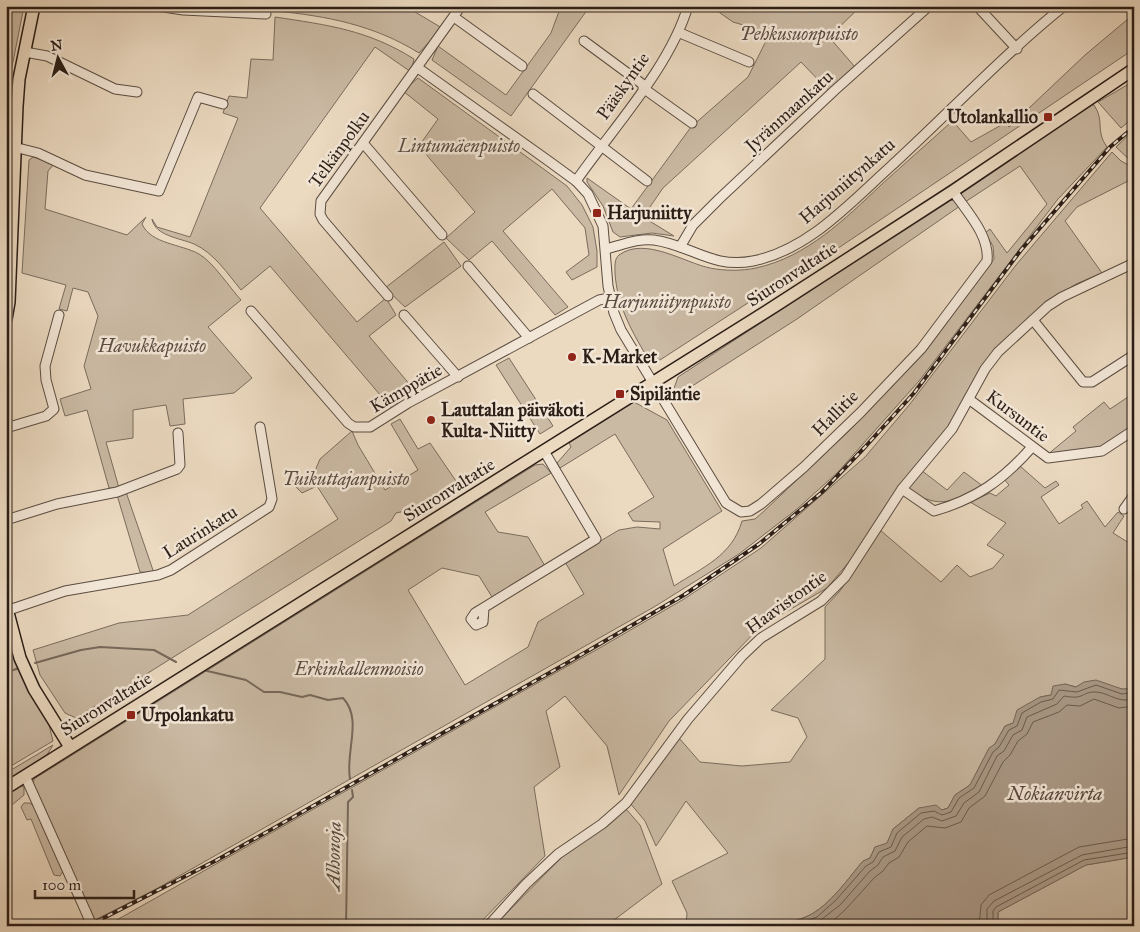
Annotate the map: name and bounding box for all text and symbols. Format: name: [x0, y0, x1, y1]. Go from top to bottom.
park label: Pehkusuonpuisto: [740, 23, 858, 46]
north arrow: [32, 32, 82, 82]
text: N: [50, 36, 64, 55]
street label: Pääskyntie: [592, 48, 654, 124]
street label: Jyränmaankatu: [739, 65, 839, 159]
street label: Telkänpolku: [304, 106, 375, 192]
place label: Utolankallio: [947, 106, 1038, 128]
marker: Utolankallio: [1042, 111, 1054, 123]
street label: Harjuniitynkatu: [795, 133, 900, 229]
park label: Lintumäenpuisto: [397, 135, 520, 158]
place label: Harjuniitty: [607, 202, 693, 225]
marker: Harjuniitty: [591, 207, 603, 219]
street label: Siuronvaltatie: [742, 237, 842, 311]
park label: Harjuniitynpuisto: [602, 291, 731, 314]
park label: Havukkapuisto: [97, 335, 206, 358]
place label: K-Market: [582, 346, 658, 368]
marker: K-Market: [566, 351, 578, 363]
street label: Kämppätie: [366, 359, 446, 417]
place label: Sipiläntie: [630, 383, 701, 406]
street label: Hallitie: [807, 385, 863, 441]
street label: Kursuntie: [982, 385, 1054, 447]
marker: Sipiläntie: [614, 388, 626, 400]
place label: Lauttalan päiväkoti Kulta-Niitty: [441, 399, 585, 443]
marker: Lauttalan päiväkoti Kulta-Niitty: [425, 414, 437, 426]
street label: Siuronvaltatie: [399, 453, 499, 527]
park label: Tuikuttajanpuisto: [283, 468, 410, 491]
street label: Laurinkatu: [159, 500, 242, 564]
street label: Haavistontie: [741, 565, 831, 639]
park label: Erkinkallenmoisio: [293, 658, 424, 680]
street label: Siuronvaltatie: [56, 667, 156, 741]
place label: Urpolankatu: [141, 704, 234, 727]
marker: Urpolankatu: [125, 709, 137, 721]
water label: Nokianvirta: [1007, 782, 1102, 805]
water label: Alhonoja: [321, 821, 346, 893]
scale bar: [35, 867, 134, 899]
text: 100 m: [42, 876, 82, 894]

